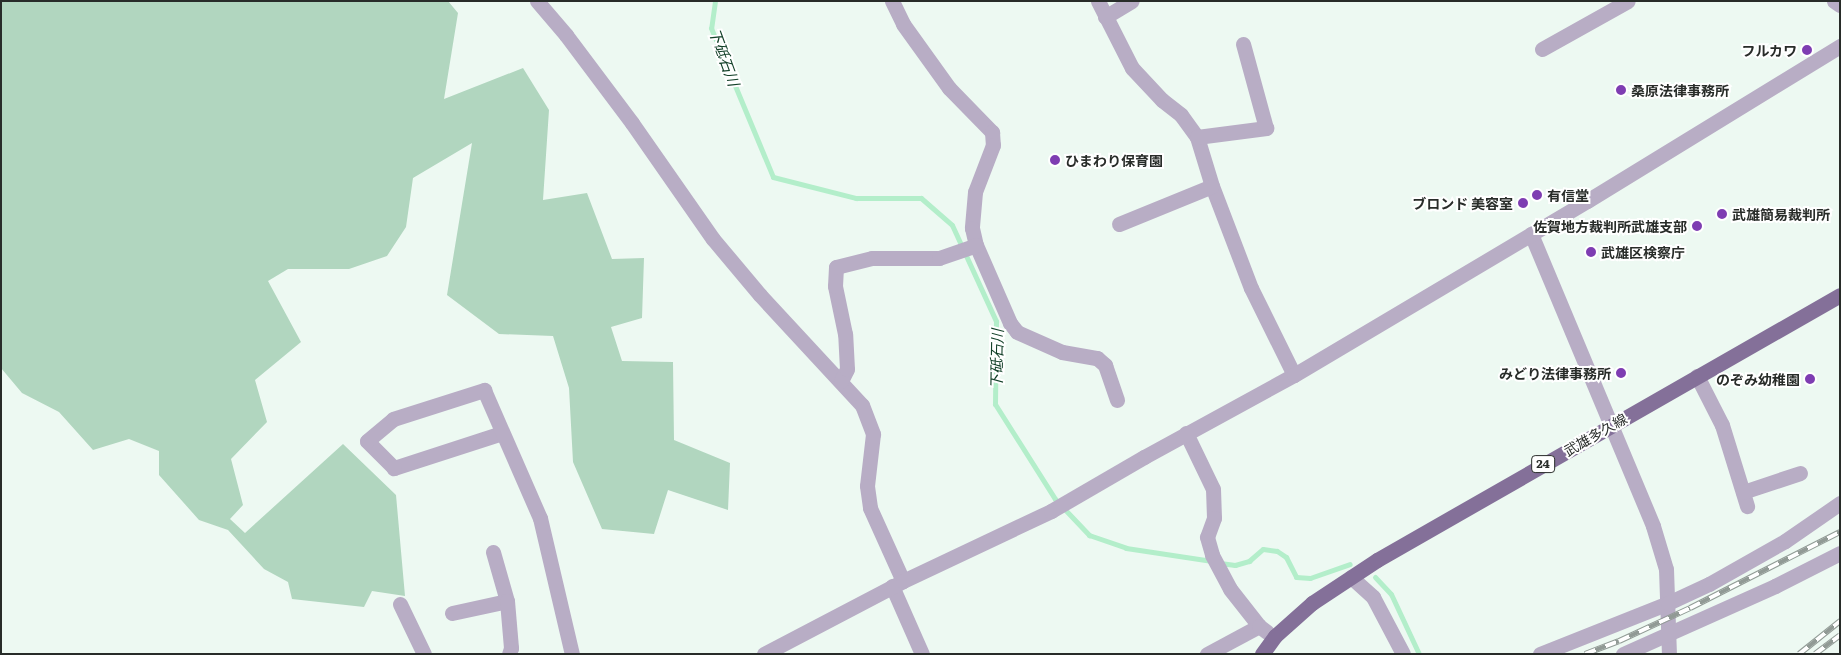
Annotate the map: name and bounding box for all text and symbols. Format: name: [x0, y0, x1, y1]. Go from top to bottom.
water label: 下砥石川: [706, 26, 744, 88]
place label: フルカワ: [1741, 42, 1797, 58]
marker: フルカワ: [1801, 44, 1813, 56]
place label: 桑原法律事務所: [1631, 82, 1729, 98]
marker: 桑原法律事務所: [1615, 84, 1627, 96]
place label: ひまわり保育園: [1065, 152, 1163, 168]
marker: ひまわり保育園: [1049, 154, 1061, 166]
place label: 有信堂: [1547, 187, 1589, 203]
marker: 有信堂: [1531, 189, 1543, 201]
place label: ブロンド 美容室: [1412, 195, 1513, 211]
marker: ブロンド 美容室: [1517, 197, 1529, 209]
place label: 武雄簡易裁判所: [1732, 206, 1830, 222]
marker: 武雄簡易裁判所: [1716, 208, 1728, 220]
place label: 佐賀地方裁判所武雄支部: [1533, 218, 1687, 234]
marker: 佐賀地方裁判所武雄支部: [1691, 220, 1703, 232]
place label: 武雄区検察庁: [1601, 244, 1685, 260]
marker: 武雄区検察庁: [1585, 246, 1597, 258]
water label: 下砥石川: [986, 329, 1006, 389]
place label: みどり法律事務所: [1499, 365, 1611, 381]
marker: みどり法律事務所: [1615, 367, 1627, 379]
place label: のぞみ幼稚園: [1716, 371, 1800, 387]
marker: のぞみ幼稚園: [1804, 373, 1816, 385]
street label: 武雄多久線: [1560, 409, 1630, 459]
road number: 24: [1530, 454, 1556, 474]

